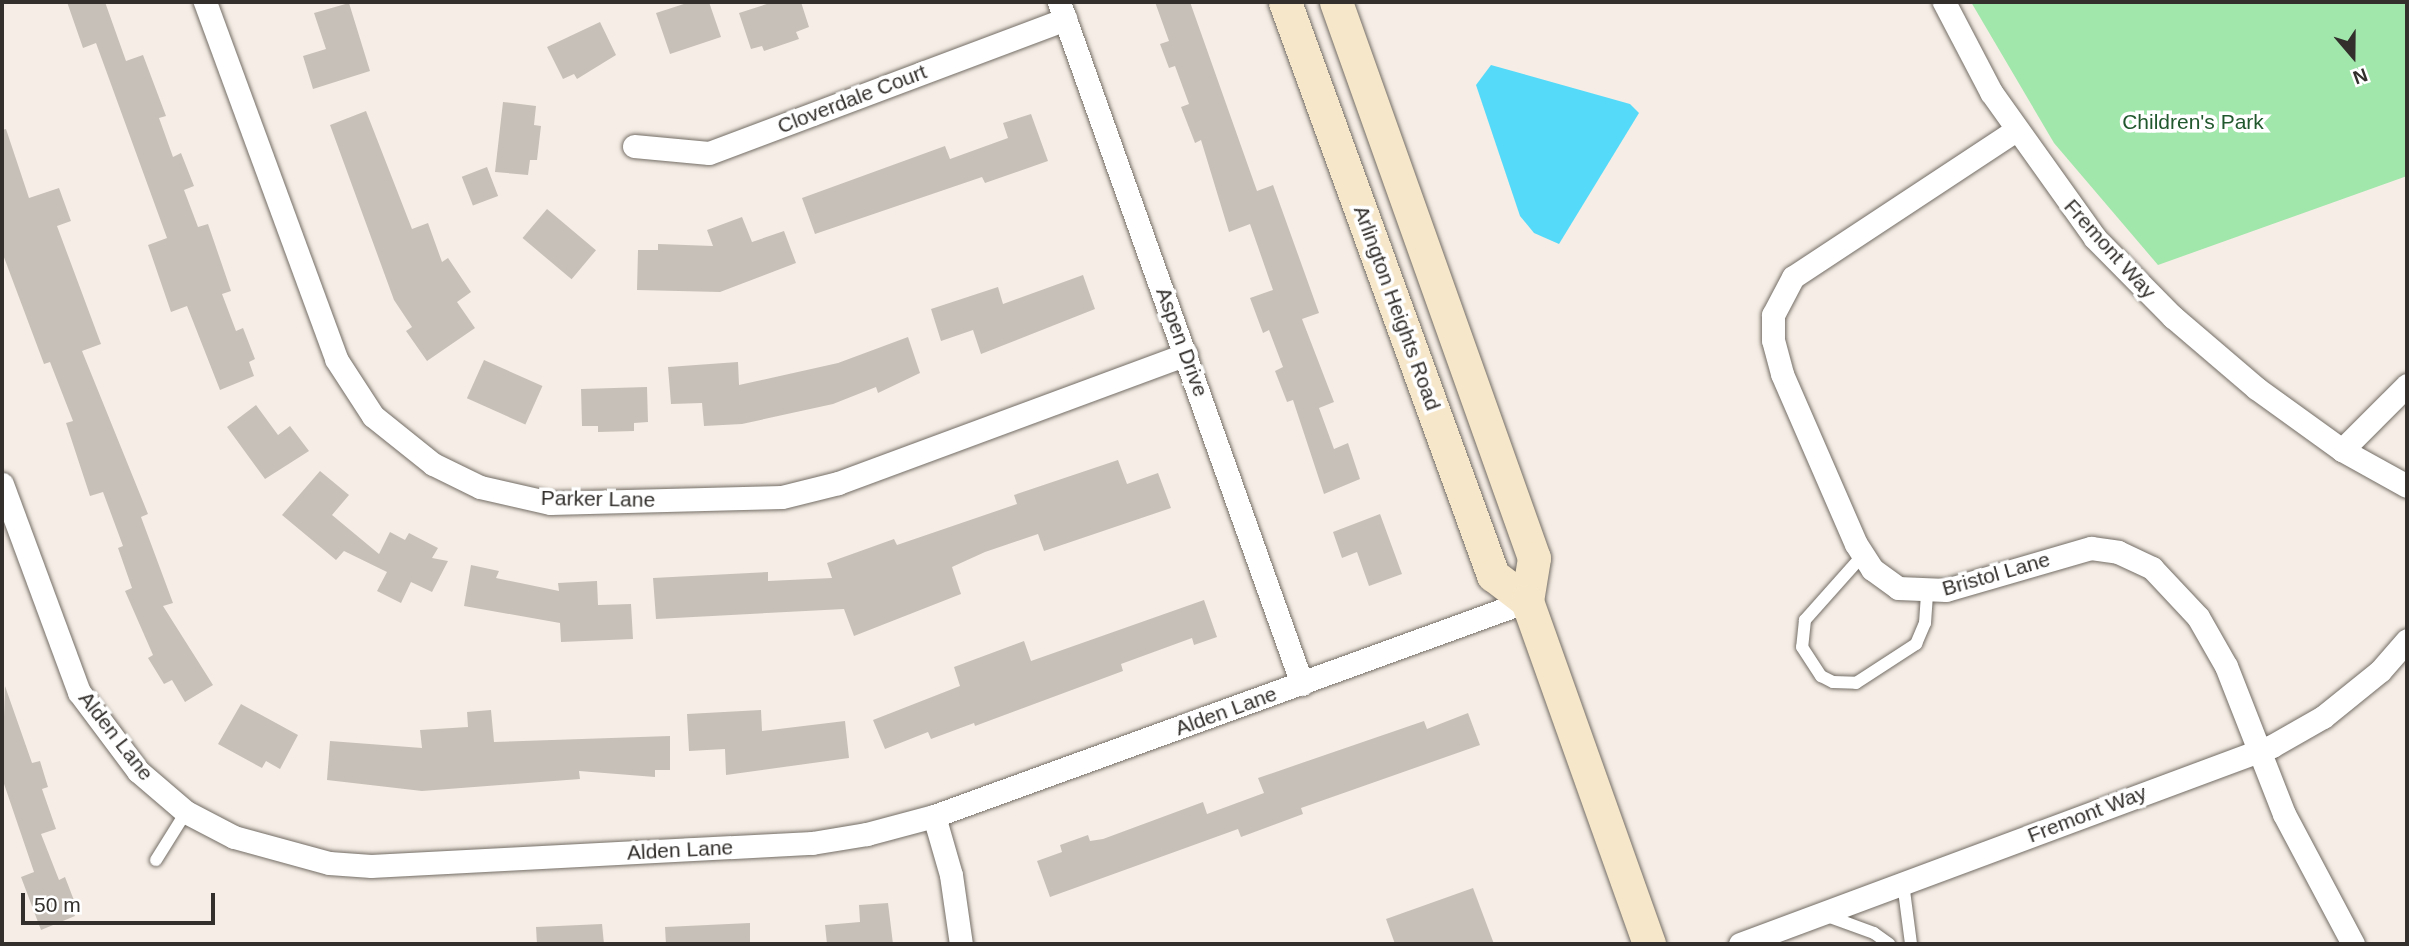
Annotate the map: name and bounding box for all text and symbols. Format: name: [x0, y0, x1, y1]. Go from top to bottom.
north arrow: [2318, 21, 2388, 91]
street label: Cloverdale Court: [774, 59, 930, 139]
text: N: [2350, 64, 2370, 88]
park label: Children's Park: [2122, 109, 2264, 135]
street label: Fremont Way: [2059, 194, 2161, 304]
street label: Arlington Heights Road: [1348, 202, 1446, 414]
street label: Aspen Drive: [1151, 284, 1213, 400]
street label: Parker Lane: [541, 485, 655, 513]
street label: Bristol Lane: [1939, 547, 2053, 601]
street label: Alden Lane: [1172, 681, 1280, 741]
street label: Alden Lane: [73, 686, 159, 786]
street label: Fremont Way: [2024, 780, 2150, 848]
street label: Alden Lane: [626, 835, 734, 865]
scale bar: [24, 880, 219, 924]
text: 50 m: [34, 893, 81, 916]

